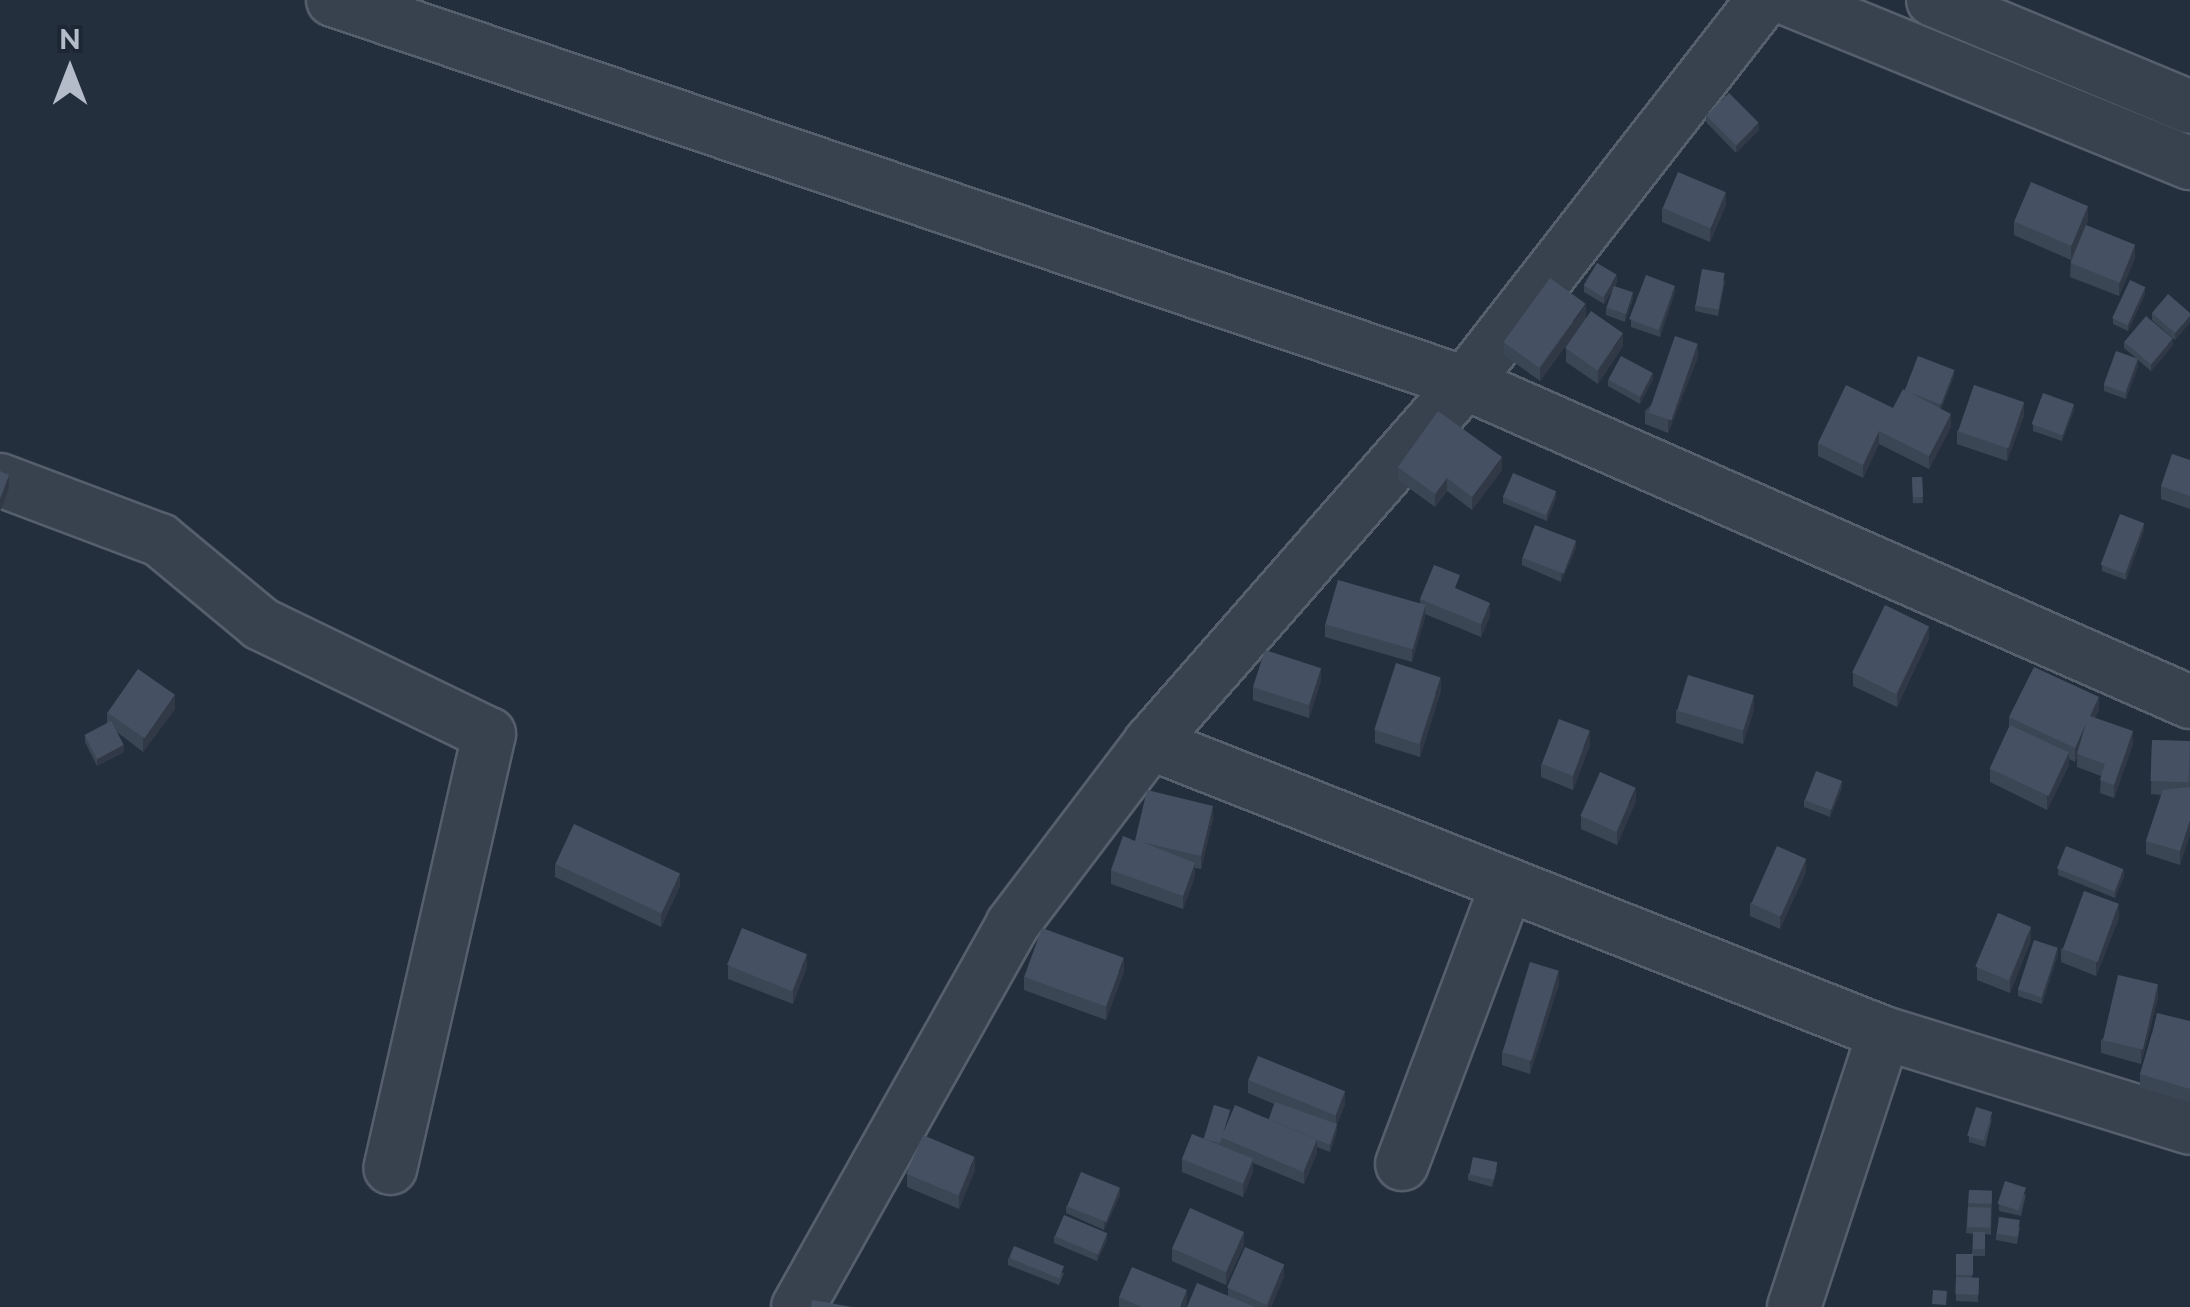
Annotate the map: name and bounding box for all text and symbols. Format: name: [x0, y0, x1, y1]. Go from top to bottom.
north arrow: [20, 20, 120, 120]
text: N: [59, 23, 81, 56]

